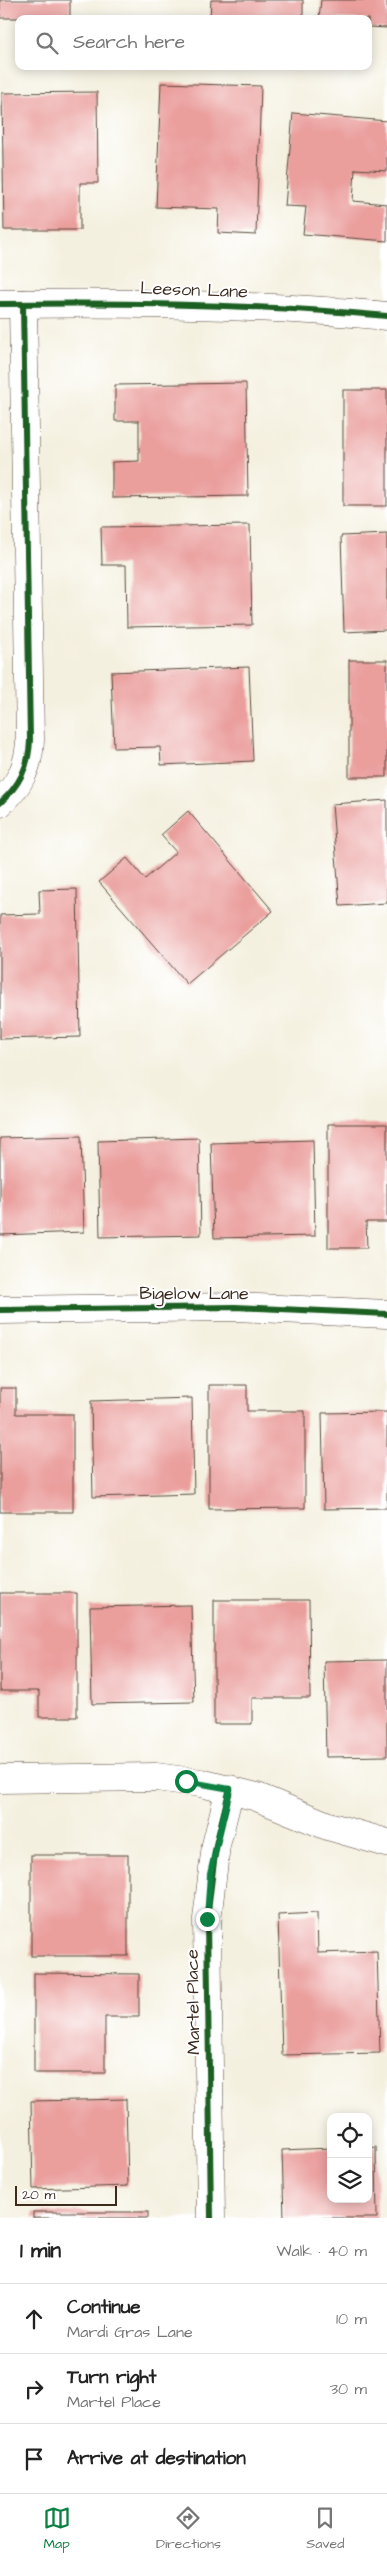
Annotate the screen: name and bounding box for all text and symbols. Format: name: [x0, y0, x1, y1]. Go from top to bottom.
search box: [15, 15, 372, 70]
icon: search: [33, 29, 61, 57]
text: Search here: [73, 29, 185, 56]
street label: Leeson Lane: [140, 276, 248, 304]
street label: Bigelow Lane: [139, 1281, 249, 1307]
route start: [175, 1770, 198, 1793]
route end: [196, 1908, 219, 1931]
street label: Martel Place: [180, 1949, 206, 2055]
map controls: [327, 2113, 372, 2203]
button: locate: [327, 2113, 372, 2158]
button: layers: [327, 2158, 372, 2203]
scale bar: [15, 2183, 118, 2206]
text: 20 m: [22, 2185, 55, 2205]
text: 1 min: [20, 2236, 61, 2265]
text: Walk · 40 m: [277, 2240, 367, 2262]
text: Continue: [67, 2294, 141, 2321]
icon: ahead: [20, 2305, 48, 2333]
text: 10 m: [336, 2308, 367, 2330]
text: Mardi Gras Lane: [67, 2321, 193, 2343]
text: Turn right: [67, 2364, 156, 2391]
icon: right: [20, 2375, 48, 2403]
text: 30 m: [330, 2378, 367, 2400]
text: Martel Place: [67, 2391, 161, 2413]
icon: arrive: [20, 2445, 48, 2473]
text: Arrive at destination: [67, 2445, 246, 2472]
tab: Map: [43, 2504, 71, 2554]
tab: Directions: [156, 2504, 221, 2554]
tab: Saved: [306, 2504, 344, 2554]

